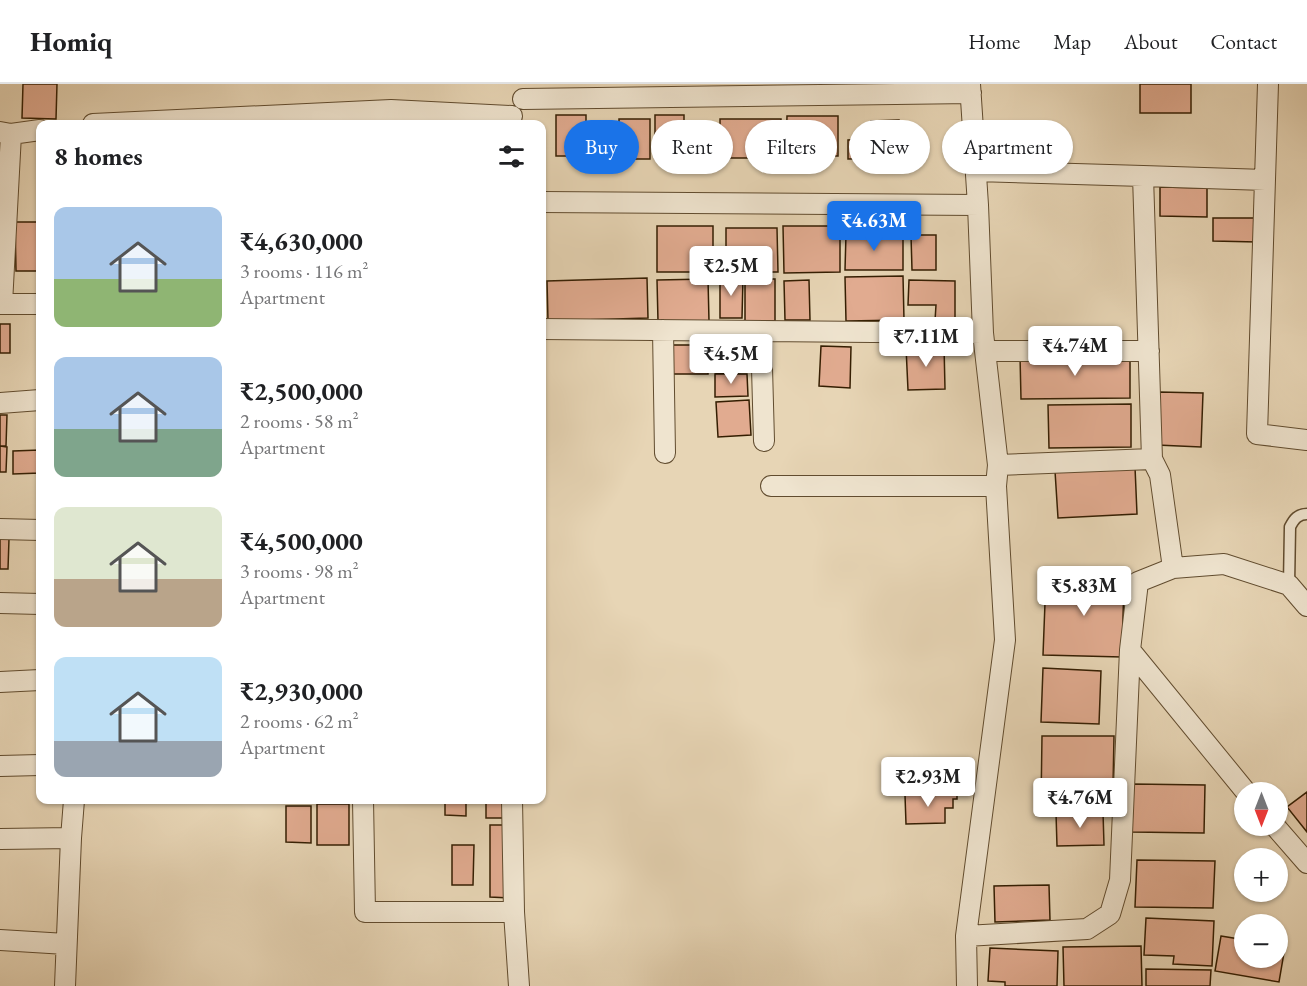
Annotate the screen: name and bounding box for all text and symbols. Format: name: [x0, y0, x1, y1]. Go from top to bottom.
text: Homiq: [30, 23, 112, 59]
text: Home: [968, 28, 1020, 55]
text: Map: [1053, 28, 1091, 55]
text: About: [1124, 28, 1177, 55]
text: Contact: [1210, 28, 1277, 55]
chip: Buy: [564, 120, 639, 174]
chip: Rent: [651, 120, 733, 174]
chip: Filters: [745, 120, 837, 174]
chip: New: [849, 120, 930, 174]
chip: Apartment: [942, 120, 1073, 174]
text: 8 homes: [54, 139, 143, 173]
icon: filters: [495, 140, 528, 173]
pin: ₹4.63M: [825, 201, 923, 252]
text: ₹4.63M: [841, 207, 907, 233]
text: ₹4,630,000: [240, 224, 363, 258]
icon: home: [102, 231, 174, 303]
pin: ₹2.5M: [689, 246, 773, 297]
text: ₹2.5M: [704, 252, 759, 278]
text: 3 rooms · 116 m²: [240, 258, 368, 284]
text: Apartment: [240, 284, 325, 310]
pin: ₹7.11M: [877, 317, 975, 368]
text: ₹7.11M: [893, 323, 959, 349]
pin: ₹4.74M: [1026, 326, 1124, 377]
text: ₹4.74M: [1042, 332, 1108, 358]
pin: ₹4.5M: [689, 334, 773, 385]
text: ₹4.5M: [704, 340, 759, 366]
text: ₹2,500,000: [240, 374, 363, 408]
icon: home: [102, 381, 174, 453]
text: 2 rooms · 58 m²: [240, 408, 359, 434]
text: Apartment: [240, 434, 325, 460]
text: ₹4,500,000: [240, 524, 363, 558]
icon: home: [102, 531, 174, 603]
text: 3 rooms · 98 m²: [240, 558, 359, 584]
pin: ₹5.83M: [1035, 566, 1133, 617]
text: ₹5.83M: [1051, 572, 1117, 598]
text: Apartment: [240, 584, 325, 610]
text: ₹2,930,000: [240, 674, 363, 708]
icon: home: [102, 681, 174, 753]
text: 2 rooms · 62 m²: [240, 708, 359, 734]
text: Apartment: [240, 734, 325, 760]
pin: ₹2.93M: [879, 757, 977, 808]
text: ₹2.93M: [895, 763, 961, 789]
pin: ₹4.76M: [1031, 778, 1129, 829]
north arrow: [1234, 782, 1288, 836]
map controls: [1234, 782, 1288, 968]
text: ₹4.76M: [1047, 784, 1113, 810]
button: +: [1234, 848, 1288, 902]
button: −: [1234, 914, 1288, 968]

